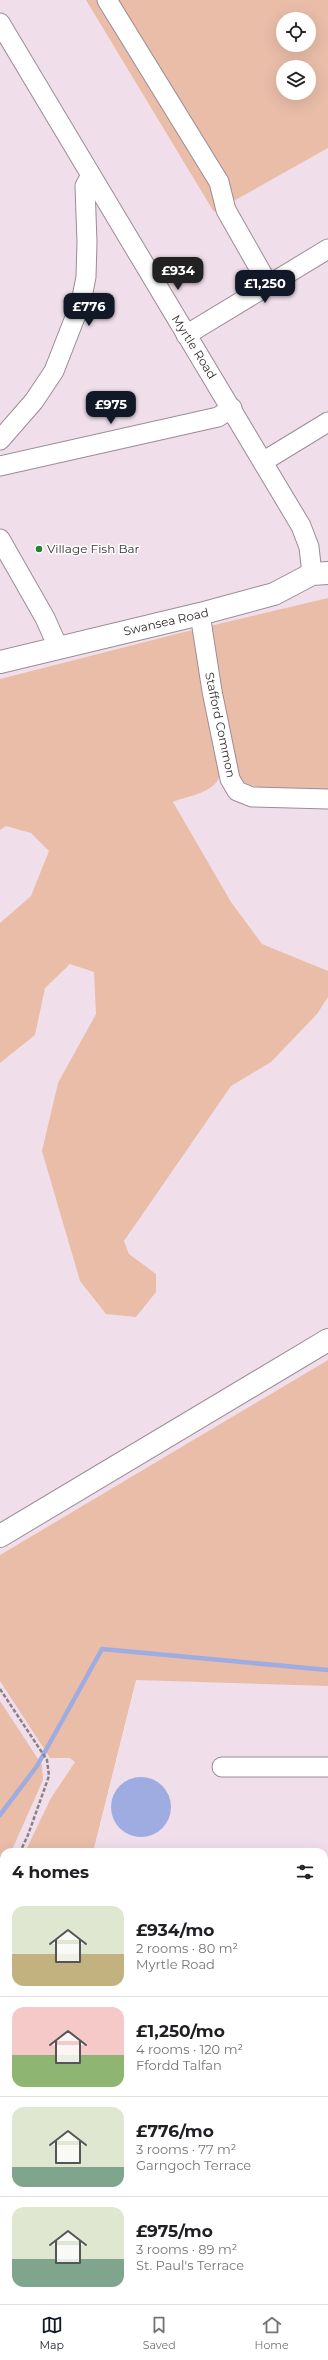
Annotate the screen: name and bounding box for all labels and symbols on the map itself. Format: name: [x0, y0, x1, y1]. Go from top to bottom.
pin: £934: [154, 257, 202, 291]
pin: £1,250: [232, 270, 298, 304]
pin: £776: [65, 293, 113, 327]
street label: Myrtle Road: [169, 312, 220, 382]
pin: £975: [87, 391, 135, 425]
place label: Village Fish Bar: [47, 541, 140, 556]
marker: Village Fish Bar: [34, 544, 44, 554]
street label: Swansea Road: [122, 604, 210, 639]
street label: Stafford Common: [202, 671, 239, 779]

